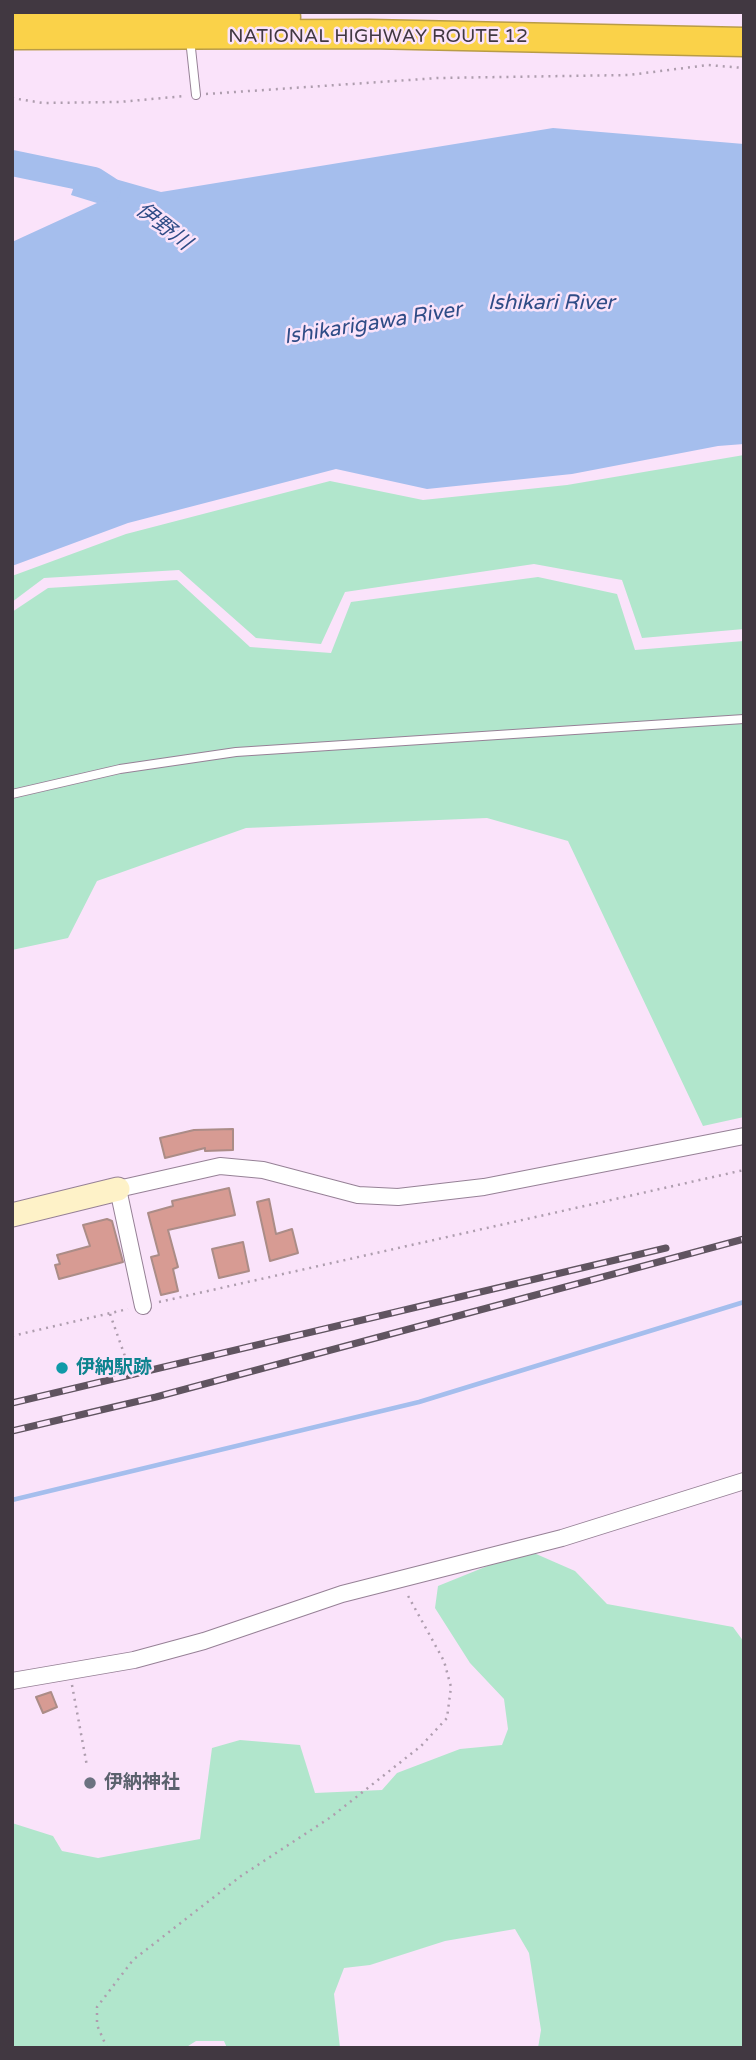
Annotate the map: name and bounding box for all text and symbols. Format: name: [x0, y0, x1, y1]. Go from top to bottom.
street label: NATIONAL HIGHWAY ROUTE 12: [228, 26, 528, 48]
water label: 伊野川: [130, 198, 196, 256]
water label: Ishikari River: [488, 290, 614, 316]
water label: Ishikarigawa River: [282, 297, 464, 351]
place label: 伊納駅跡: [76, 1357, 152, 1379]
marker: 伊納駅跡: [54, 1360, 70, 1376]
place label: 伊納神社: [104, 1772, 180, 1794]
marker: 伊納神社: [82, 1775, 98, 1791]

